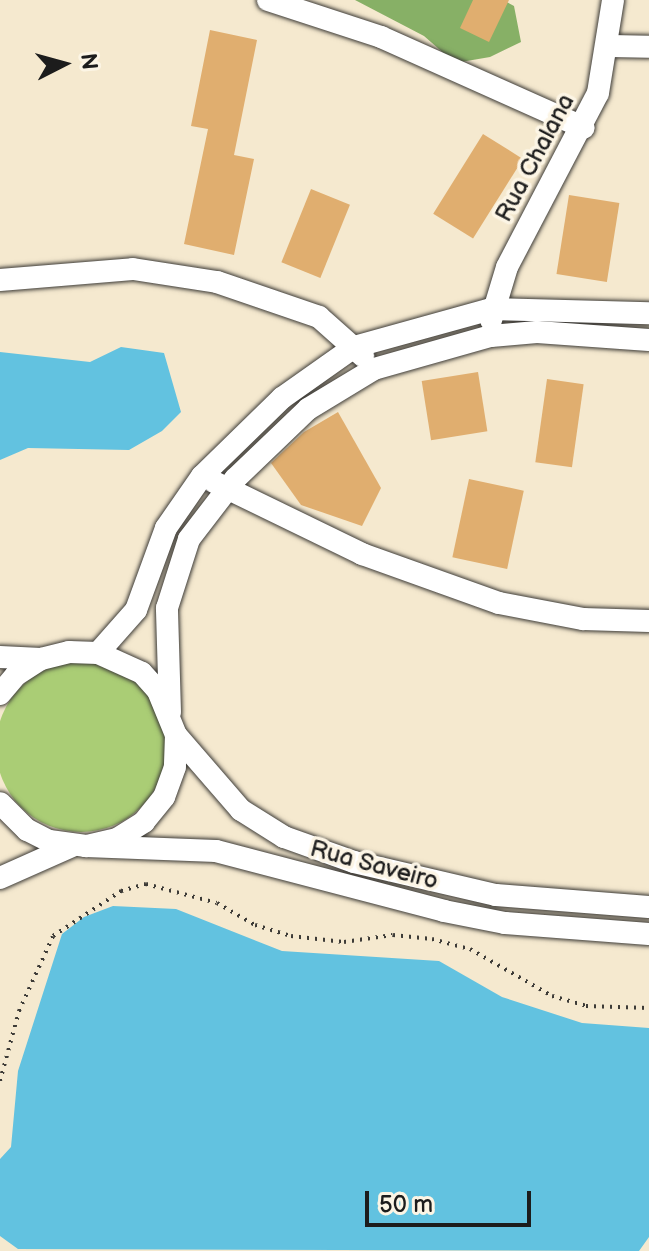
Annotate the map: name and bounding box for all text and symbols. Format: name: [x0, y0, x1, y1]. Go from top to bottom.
north arrow: [24, 24, 104, 104]
text: N: [74, 52, 103, 71]
street label: Rua Chalana: [489, 89, 581, 227]
street label: Rua Saveiro: [307, 834, 441, 896]
scale bar: [369, 1175, 535, 1225]
text: 50 m: [379, 1190, 433, 1219]

